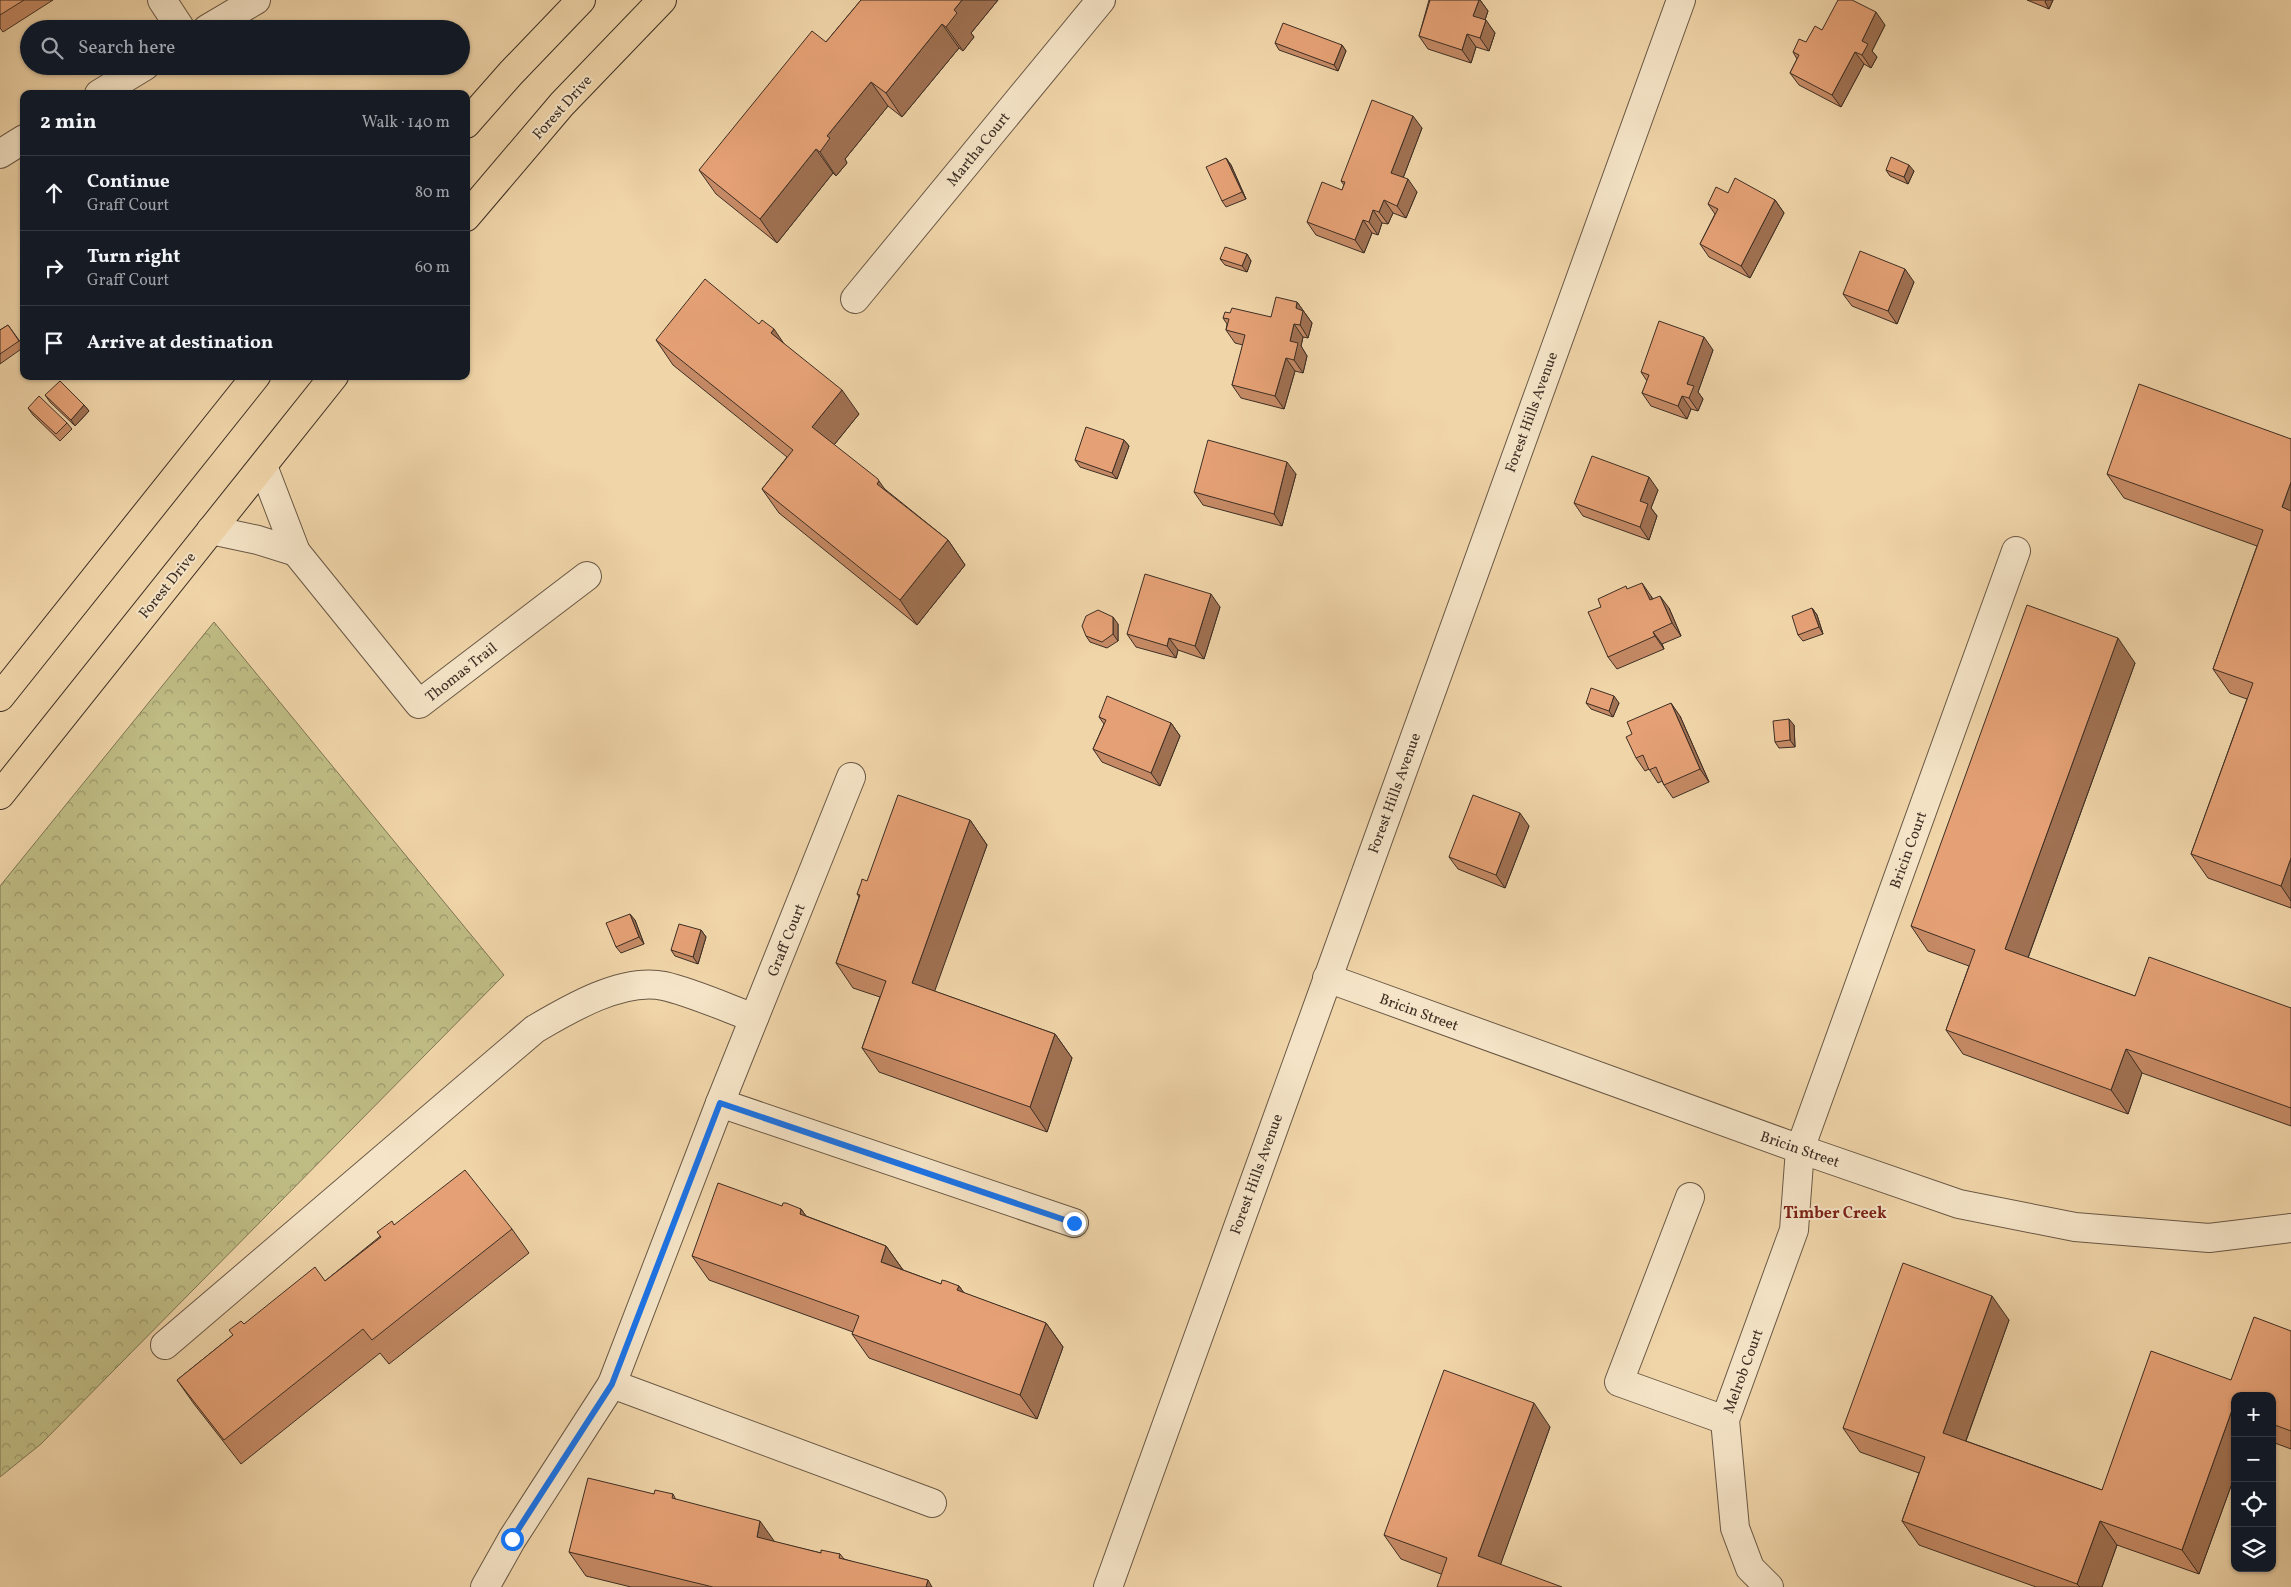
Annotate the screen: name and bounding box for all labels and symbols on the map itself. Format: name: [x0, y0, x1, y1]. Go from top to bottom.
street label: Forest Drive: [528, 71, 598, 145]
street label: Martha Court: [943, 108, 1016, 192]
street label: Forest Hills Avenue: [1501, 349, 1564, 476]
street label: Forest Drive: [135, 548, 202, 624]
street label: Thomas Trail: [422, 638, 502, 708]
street label: Forest Hills Avenue: [1364, 730, 1427, 857]
street label: Bricin Court: [1886, 809, 1933, 892]
street label: Graff Court: [763, 901, 812, 980]
street label: Bricin Street: [1376, 989, 1461, 1037]
street label: Forest Hills Avenue: [1226, 1111, 1289, 1238]
street label: Bricin Street: [1757, 1127, 1842, 1174]
district label: Timber Creek: [1783, 1203, 1887, 1225]
route end: [1063, 1212, 1086, 1235]
street label: Melrob Court: [1719, 1326, 1769, 1417]
route start: [501, 1528, 524, 1551]

